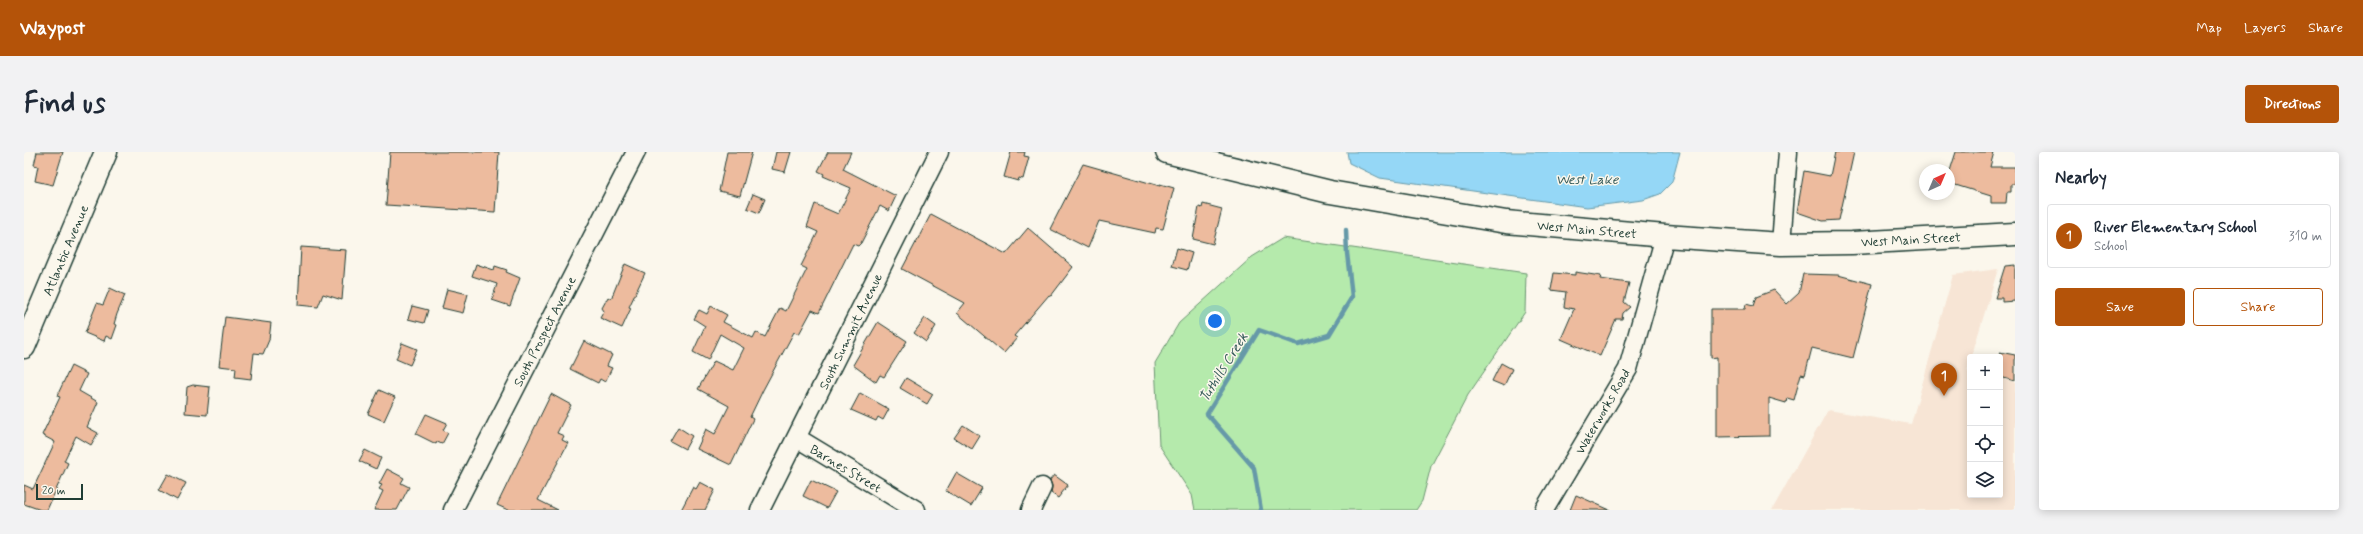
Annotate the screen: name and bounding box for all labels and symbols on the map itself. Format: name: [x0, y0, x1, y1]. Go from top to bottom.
north arrow: [1919, 164, 1955, 200]
water label: West Lake: [1556, 171, 1619, 189]
street label: Atlantic Avenue: [40, 202, 93, 299]
street label: West Main Street: [1536, 218, 1637, 243]
street label: West Main Street: [1861, 229, 1961, 252]
street label: South Summit Avenue: [816, 271, 887, 393]
street label: South Prospect Avenue: [510, 274, 581, 390]
your location: [1205, 311, 1225, 331]
water label: Tuthills Creek: [1195, 329, 1252, 406]
pin: 1: [1931, 363, 1957, 396]
street label: Waterworks Road: [1572, 366, 1635, 457]
street label: Barnes Street: [806, 441, 884, 497]
scale bar: [36, 482, 83, 501]

